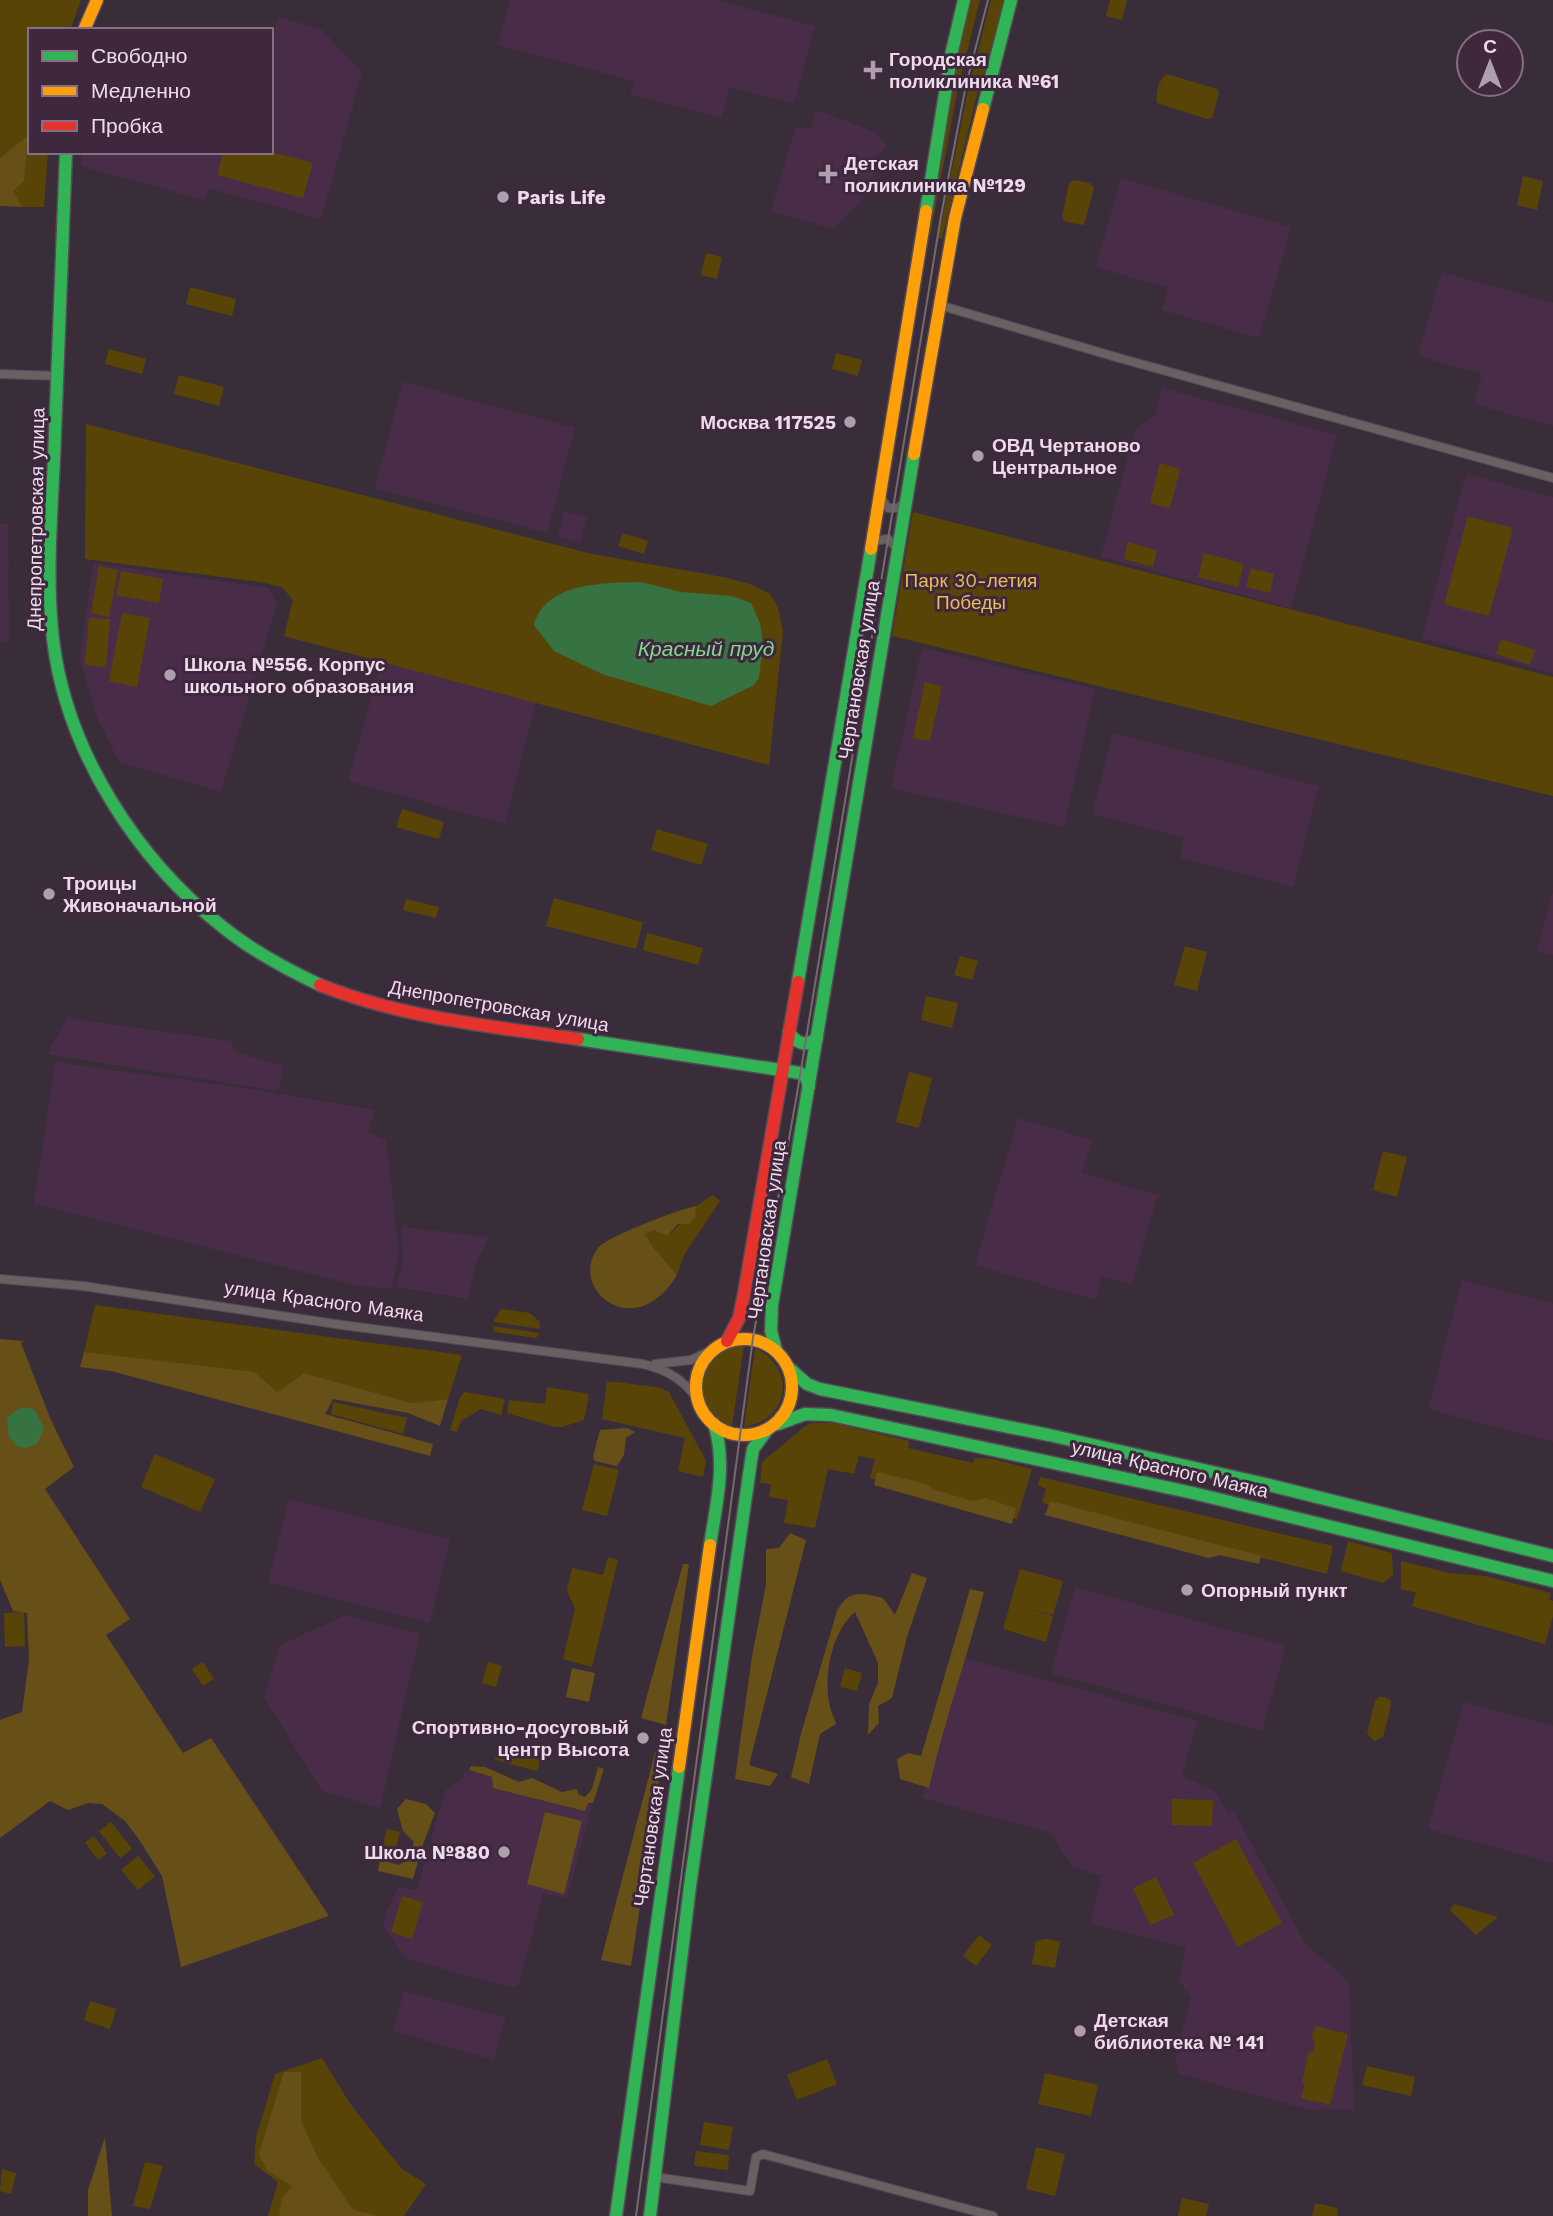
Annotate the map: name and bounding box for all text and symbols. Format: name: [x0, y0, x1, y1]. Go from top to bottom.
legend: [28, 28, 273, 154]
north arrow: [1455, 28, 1525, 98]
text: С: [1483, 35, 1497, 58]
text: Свободно: [91, 43, 188, 68]
place label: Городская поликлиника №61: [889, 48, 1059, 93]
marker: Городская поликлиника №61: [863, 60, 883, 80]
text: Медленно: [91, 78, 191, 103]
text: Пробка: [91, 113, 163, 138]
place label: Детская поликлиника №129: [844, 152, 1026, 197]
marker: Детская поликлиника №129: [818, 164, 838, 184]
place label: Paris Life: [517, 186, 606, 209]
marker: Paris Life: [495, 189, 511, 205]
street label: Днепропетровская улица: [23, 407, 49, 631]
place label: Москва 117525: [700, 411, 836, 434]
marker: Москва 117525: [842, 414, 858, 430]
place label: ОВД Чертаново Центральное: [992, 434, 1140, 479]
marker: ОВД Чертаново Центральное: [970, 448, 986, 464]
park label: Парк 30-летия Победы: [905, 569, 1037, 614]
street label: Чертановская улица: [833, 578, 885, 761]
water label: Красный пруд: [638, 636, 774, 661]
place label: Школа №556. Корпус школьного образования: [184, 653, 414, 698]
marker: Школа №556. Корпус школьного образования: [162, 667, 178, 683]
place label: Троицы Живоначальной: [62, 872, 217, 917]
marker: Троицы Живоначальной: [41, 886, 57, 902]
street label: Днепропетровская улица: [387, 975, 611, 1037]
street label: Чертановская улица: [743, 1138, 791, 1321]
street label: улица Красного Маяка: [223, 1276, 426, 1326]
street label: улица Красного Маяка: [1069, 1435, 1271, 1503]
place label: Опорный пункт: [1201, 1579, 1348, 1602]
marker: Опорный пункт: [1179, 1582, 1195, 1598]
place label: Спортивно-досуговый центр Высота: [412, 1716, 629, 1761]
street label: Чертановская улица: [629, 1725, 677, 1908]
marker: Спортивно-досуговый центр Высота: [635, 1730, 651, 1746]
place label: Школа №880: [364, 1841, 490, 1864]
marker: Школа №880: [496, 1844, 512, 1860]
place label: Детская библиотека № 141: [1094, 2009, 1265, 2054]
marker: Детская библиотека № 141: [1072, 2023, 1088, 2039]

